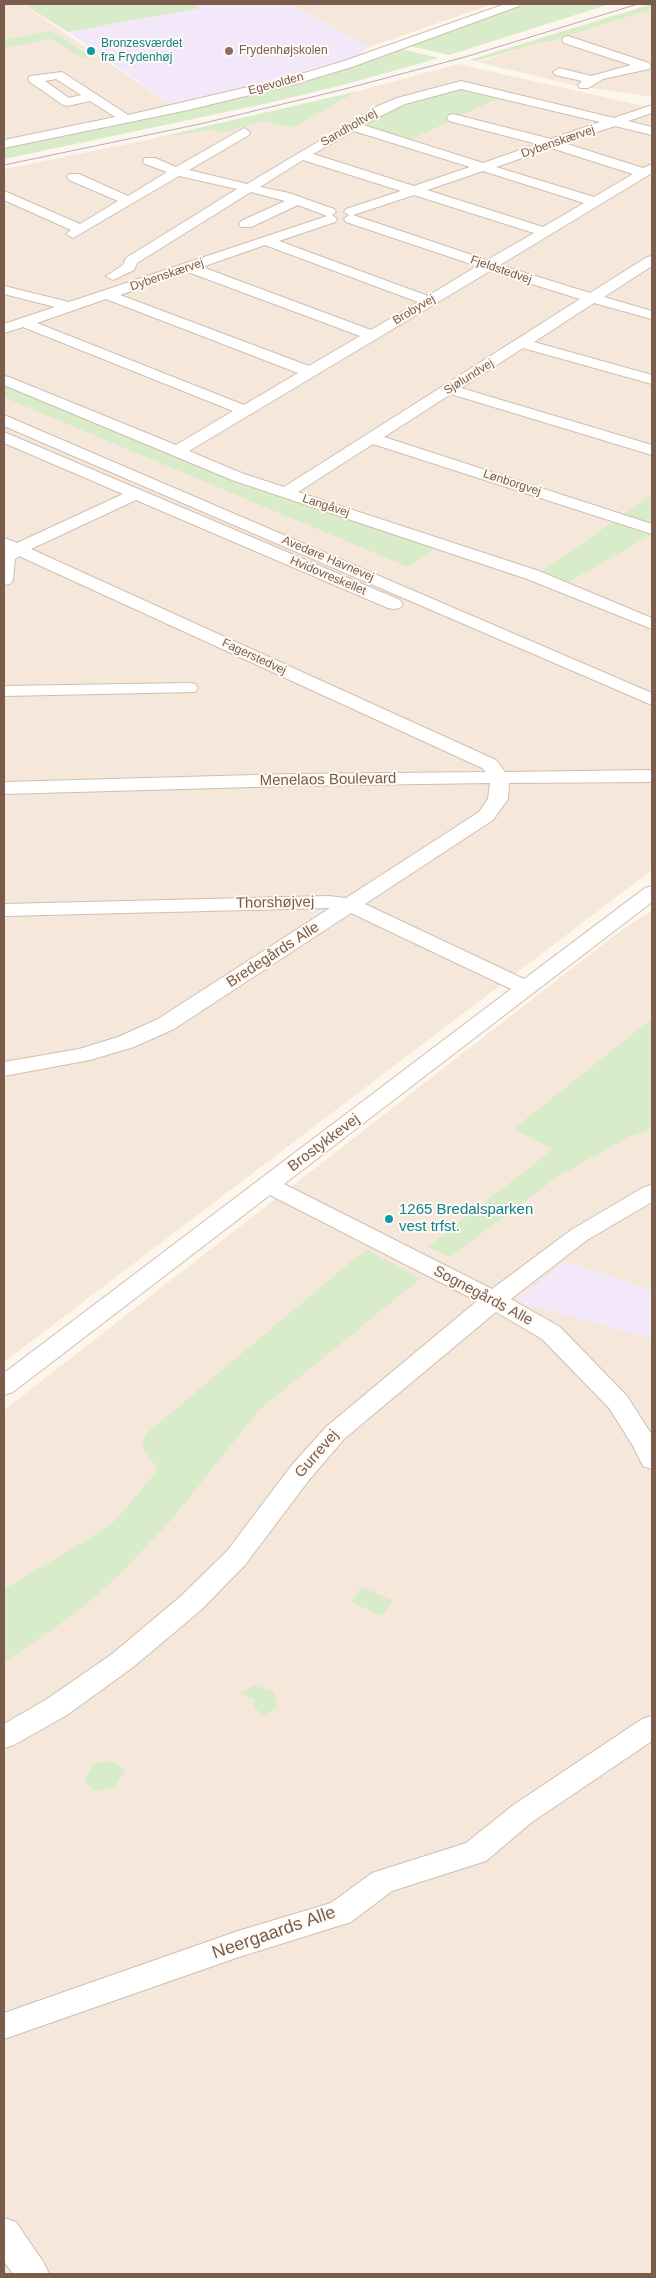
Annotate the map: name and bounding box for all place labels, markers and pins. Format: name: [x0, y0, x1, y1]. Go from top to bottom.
place label: Bronzesværdet fra Frydenhøj: [101, 37, 182, 65]
place label: Frydenhøjskolen: [239, 44, 328, 58]
marker: Bronzesværdet fra Frydenhøj: [85, 45, 97, 57]
marker: Frydenhøjskolen: [223, 45, 235, 57]
place label: 1265 Bredalsparken vest trfst.: [399, 1201, 533, 1236]
marker: 1265 Bredalsparken vest trfst.: [383, 1213, 395, 1225]

